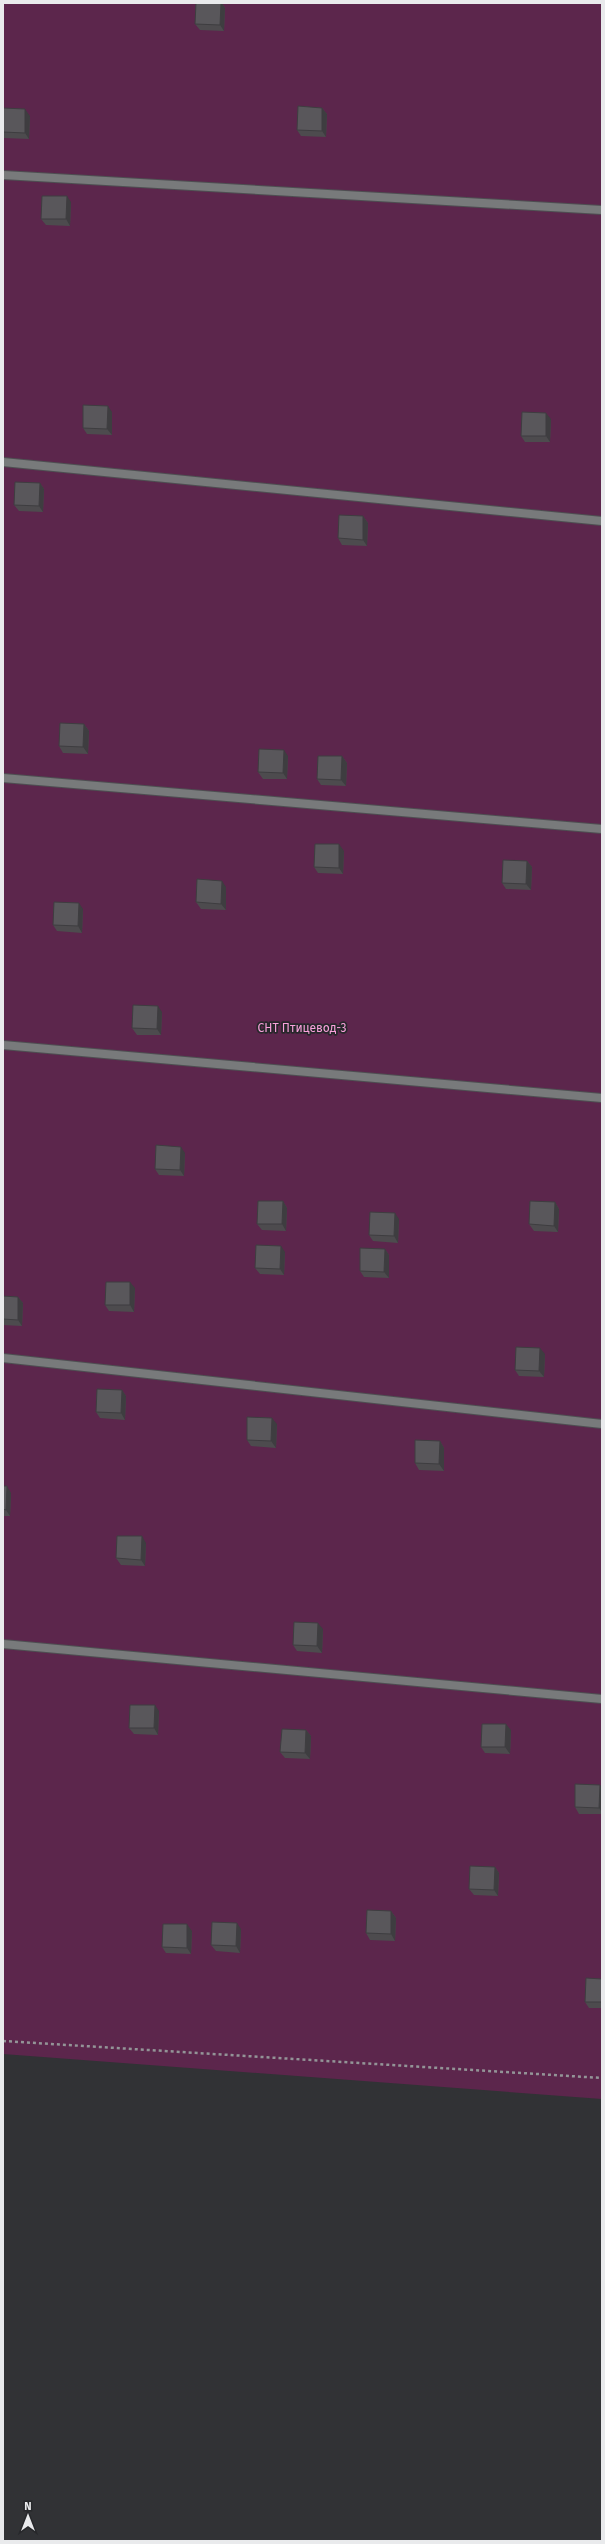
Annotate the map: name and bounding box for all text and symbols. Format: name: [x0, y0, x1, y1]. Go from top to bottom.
park label: СНТ Птицевод-3: [258, 1021, 346, 1035]
north arrow: [8, 2496, 48, 2536]
text: N: [24, 2500, 32, 2513]

